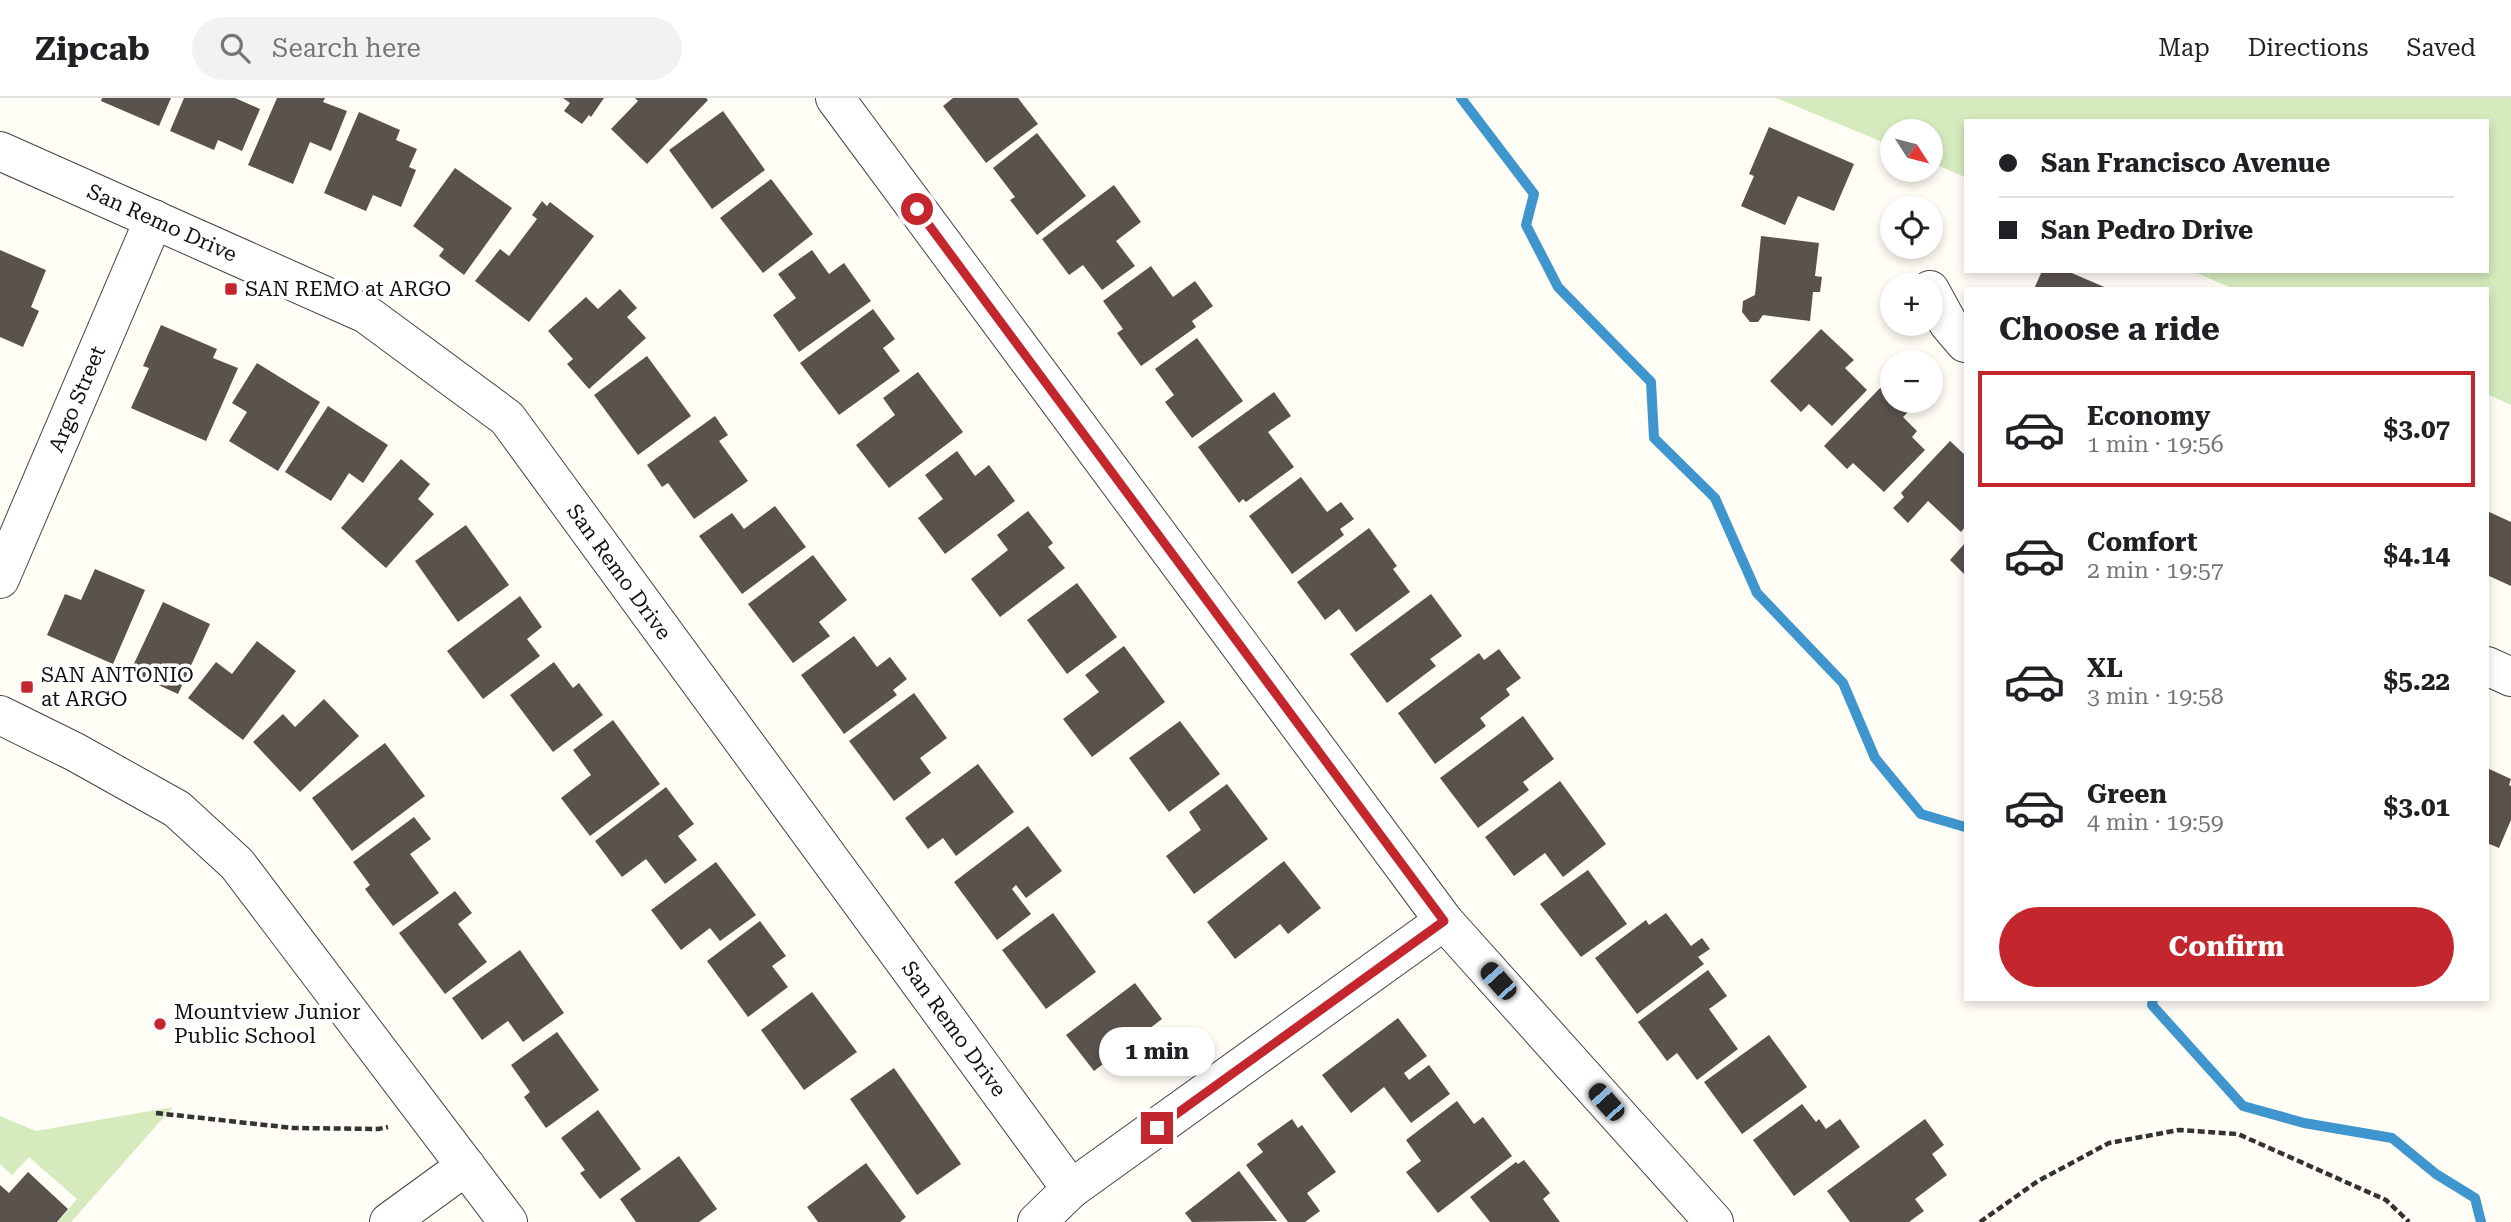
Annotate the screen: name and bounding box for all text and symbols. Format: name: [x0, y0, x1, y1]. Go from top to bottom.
search box: [192, 17, 682, 80]
text: Zipcab: [35, 29, 150, 68]
icon: search: [216, 29, 254, 67]
text: Search here: [272, 33, 421, 63]
text: Map: [2158, 34, 2210, 62]
text: Directions: [2248, 34, 2368, 62]
text: Saved: [2406, 34, 2476, 62]
north arrow: [1880, 119, 1942, 182]
map controls: [1880, 119, 1943, 413]
text: San Francisco Avenue: [2041, 148, 2330, 178]
street label: San Remo Drive: [83, 179, 241, 267]
route start: [901, 193, 933, 225]
button: locate: [1880, 196, 1943, 259]
text: San Pedro Drive: [2041, 215, 2253, 245]
button: +: [1880, 273, 1943, 336]
place label: SAN REMO at ARGO: [245, 277, 451, 301]
marker: SAN REMO at ARGO: [223, 281, 239, 297]
text: Choose a ride: [1999, 310, 2220, 348]
street label: Argo Street: [44, 342, 110, 456]
button: −: [1880, 350, 1943, 413]
icon: car: [2003, 398, 2066, 461]
text: Economy: [2087, 401, 2210, 431]
text: $3.07: [2384, 414, 2450, 444]
text: 1 min · 19:56: [2087, 431, 2224, 458]
street label: San Remo Drive: [562, 500, 676, 644]
icon: car: [2003, 524, 2066, 587]
text: Comfort: [2087, 527, 2197, 557]
text: $4.14: [2384, 540, 2450, 570]
text: 2 min · 19:57: [2087, 557, 2224, 584]
icon: car: [2003, 650, 2066, 713]
text: XL: [2087, 653, 2123, 683]
place label: SAN ANTONIO at ARGO: [41, 663, 194, 711]
text: $5.22: [2384, 666, 2450, 696]
marker: SAN ANTONIO at ARGO: [19, 679, 35, 695]
text: 3 min · 19:58: [2087, 683, 2224, 710]
icon: car: [2003, 776, 2066, 839]
text: Green: [2087, 779, 2167, 809]
text: $3.01: [2384, 792, 2450, 822]
text: 4 min · 19:59: [2087, 809, 2224, 836]
button: Confirm: [1999, 907, 2454, 987]
street label: San Remo Drive: [897, 957, 1011, 1101]
car: [1477, 958, 1520, 1004]
place label: Mountview Junior Public School: [174, 1000, 361, 1048]
marker: Mountview Junior Public School: [152, 1016, 168, 1032]
callout: 1 min: [1099, 1026, 1215, 1076]
text: 1 min: [1125, 1038, 1189, 1065]
car: [1585, 1079, 1628, 1125]
route end: [1141, 1112, 1173, 1144]

